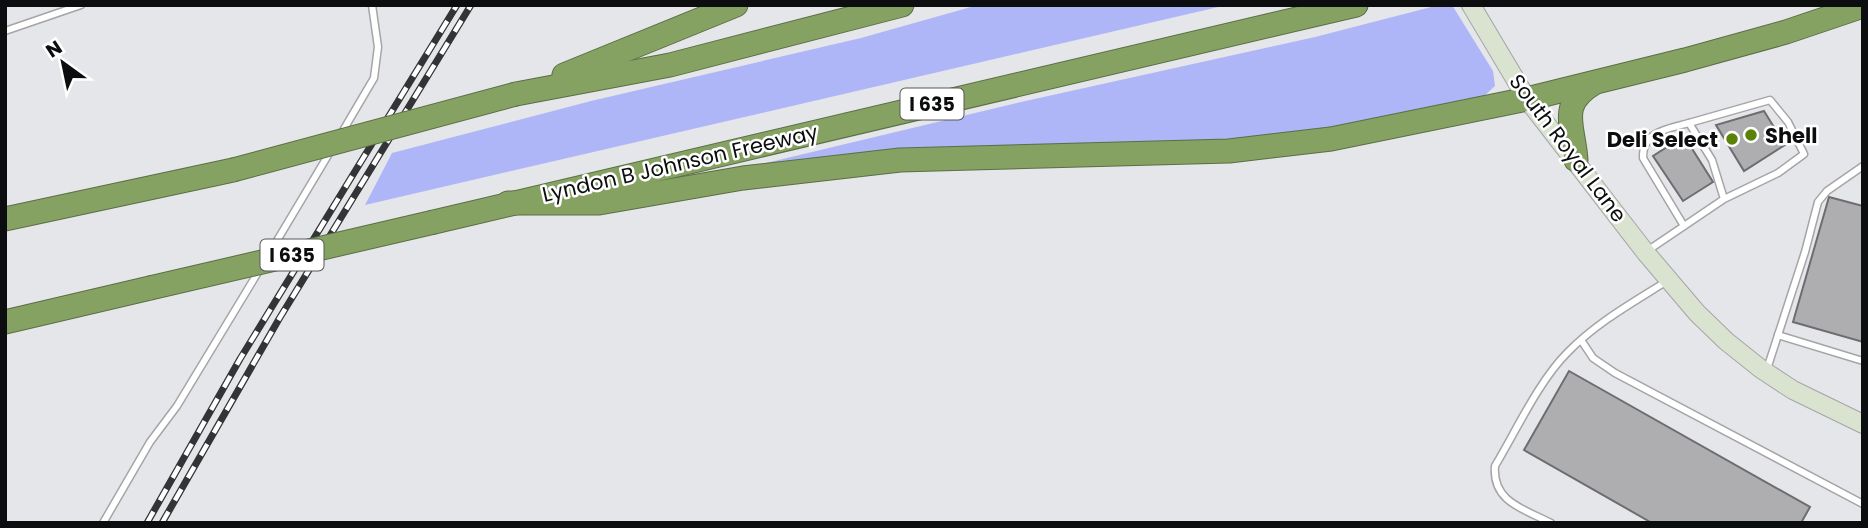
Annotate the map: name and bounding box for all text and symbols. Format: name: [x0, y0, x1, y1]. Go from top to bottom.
north arrow: [28, 28, 98, 98]
text: N: [41, 34, 67, 64]
street label: South Royal Lane: [1503, 68, 1633, 228]
road number: I 635: [900, 88, 964, 120]
street label: Lyndon B Johnson Freeway: [539, 117, 821, 209]
place label: Shell: [1765, 121, 1817, 150]
place label: Deli Select: [1607, 125, 1718, 154]
marker: Shell: [1743, 127, 1759, 143]
marker: Deli Select: [1724, 131, 1740, 147]
road number: I 635: [260, 240, 324, 270]

